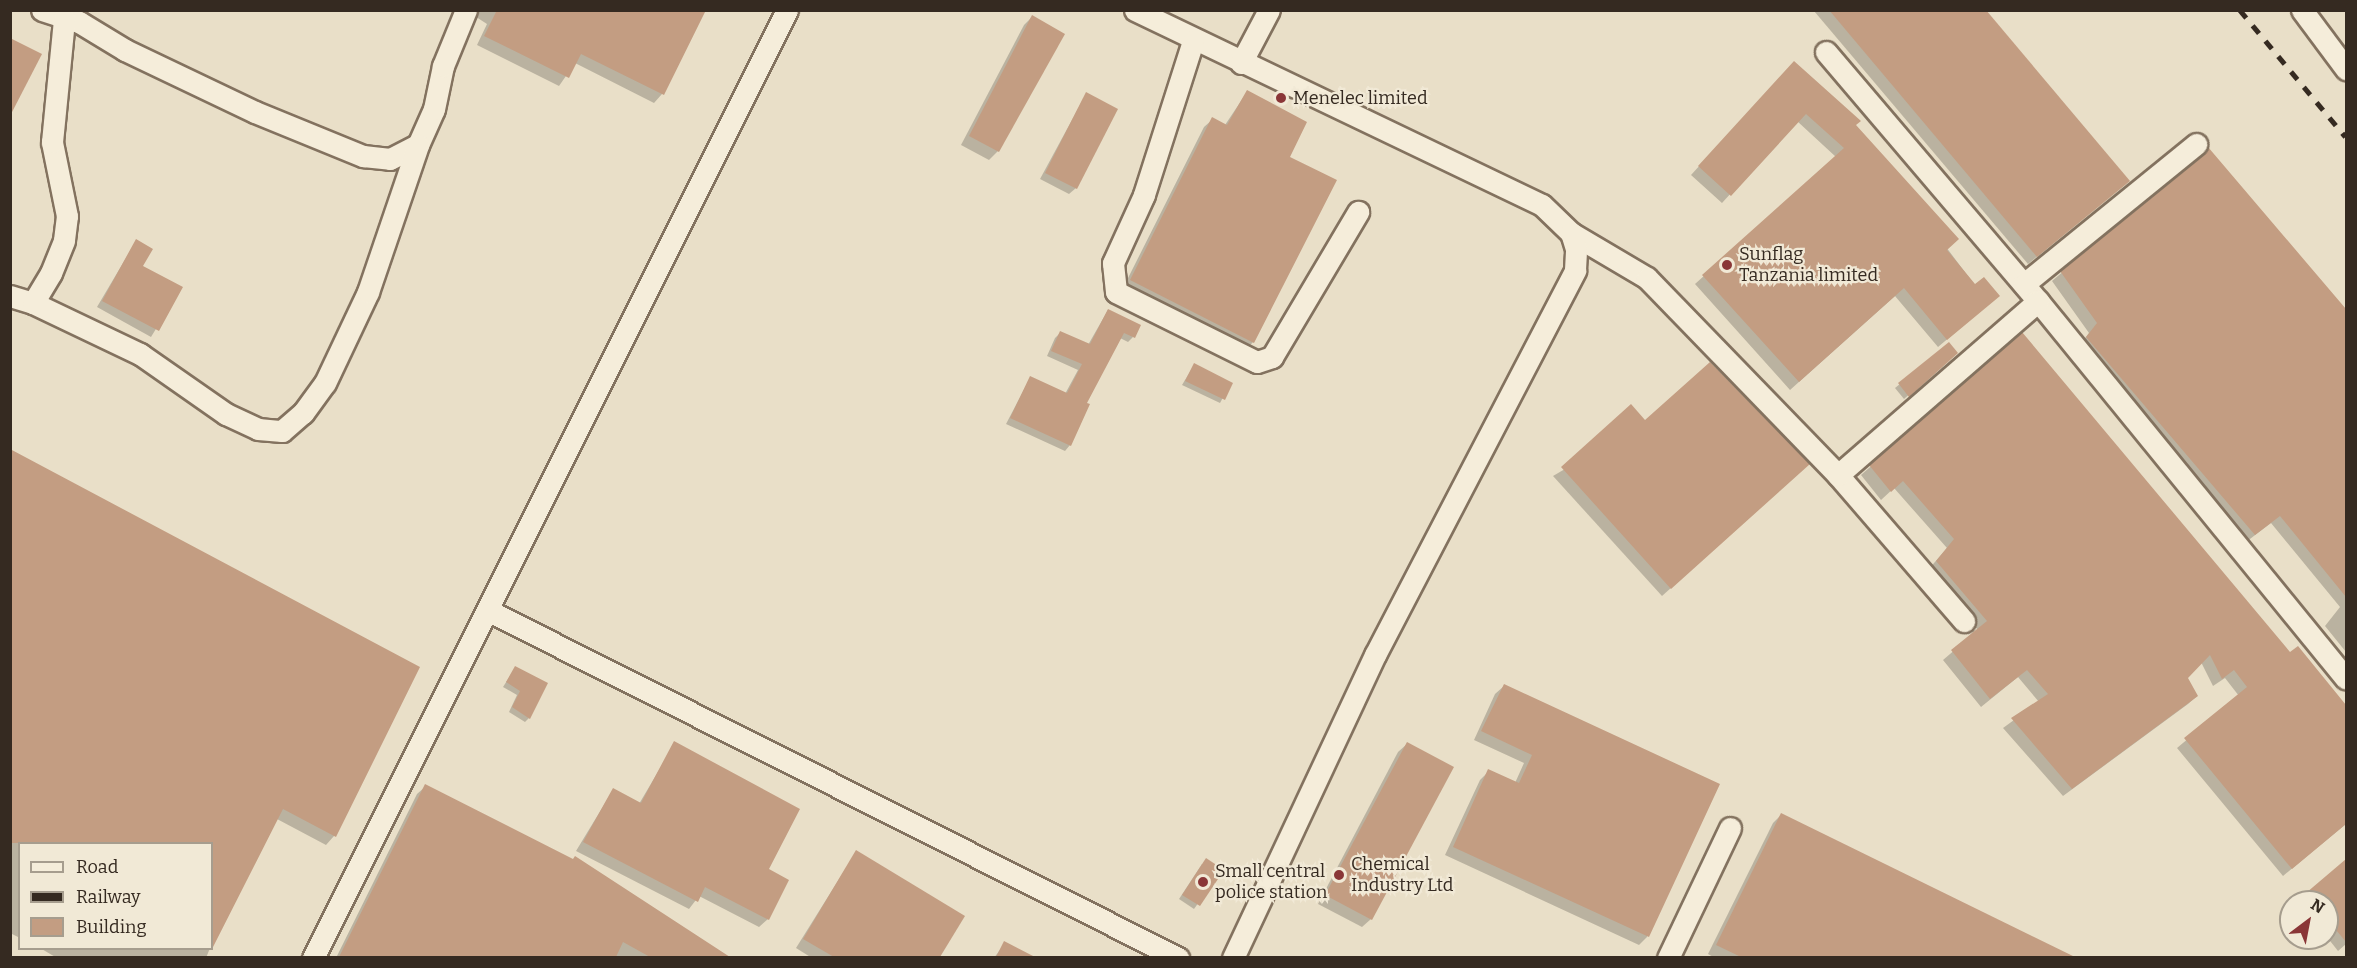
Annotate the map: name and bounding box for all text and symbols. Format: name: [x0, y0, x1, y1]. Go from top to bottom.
place label: Menelec limited: [1293, 87, 1428, 109]
marker: Menelec limited: [1274, 91, 1288, 105]
place label: Sunflag Tanzania limited: [1739, 244, 1878, 286]
marker: Sunflag Tanzania limited: [1720, 258, 1734, 272]
legend: [18, 842, 213, 950]
place label: Chemical Industry Ltd: [1351, 854, 1453, 896]
text: Road: [76, 856, 118, 878]
place label: Small central police station: [1215, 861, 1327, 904]
marker: Chemical Industry Ltd: [1332, 868, 1346, 882]
marker: Small central police station: [1196, 875, 1210, 889]
text: Railway: [76, 886, 140, 908]
north arrow: [2279, 890, 2339, 950]
text: N: [2307, 895, 2328, 917]
text: Building: [76, 916, 147, 938]

